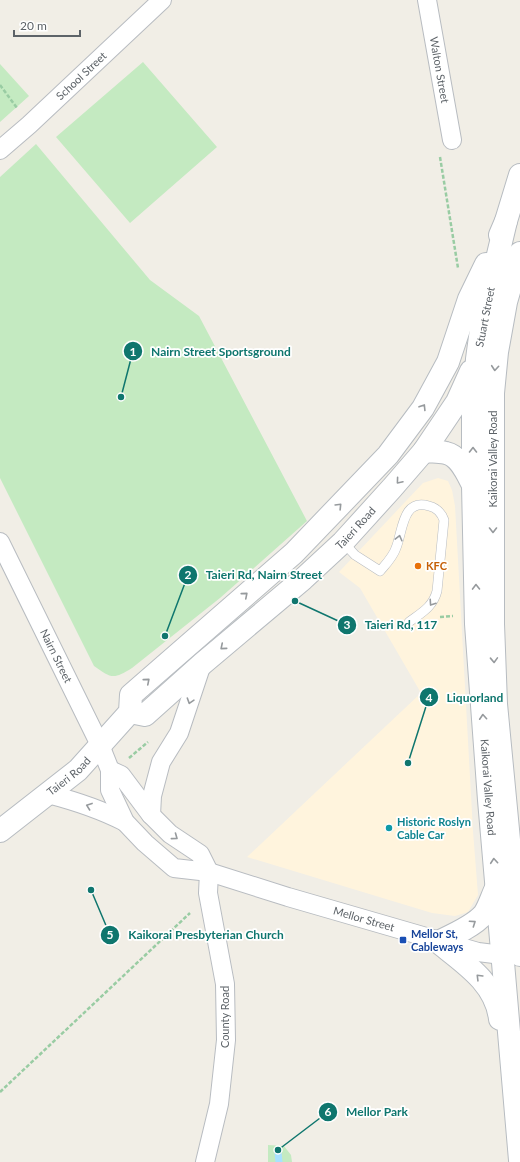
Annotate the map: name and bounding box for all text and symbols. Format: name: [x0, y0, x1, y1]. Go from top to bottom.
scale bar: [14, 12, 80, 38]
text: 20 m: [20, 18, 47, 33]
street label: Walton Street: [428, 36, 452, 104]
street label: School Street: [53, 49, 109, 102]
street label: Stuart Street: [472, 286, 497, 348]
callout: Nairn Street Sportsground: [123, 339, 299, 363]
text: 1: [130, 344, 137, 359]
text: Nairn Street Sportsground: [151, 344, 291, 359]
one-way arrow: [491, 365, 500, 371]
one-way arrow: [418, 404, 425, 411]
street label: Kaikorai Valley Road: [486, 411, 499, 507]
one-way arrow: [469, 447, 477, 453]
one-way arrow: [396, 476, 403, 484]
one-way arrow: [334, 503, 342, 511]
street label: Taieri Road: [333, 504, 378, 552]
one-way arrow: [489, 527, 497, 533]
one-way arrow: [395, 535, 403, 541]
place label: KFC: [426, 559, 448, 572]
marker: KFC: [413, 561, 423, 571]
callout: Taieri Rd, Nairn Street: [178, 563, 330, 587]
text: 2: [185, 567, 192, 582]
text: Taieri Rd, Nairn Street: [206, 567, 323, 582]
one-way arrow: [471, 584, 480, 590]
one-way arrow: [240, 593, 248, 600]
one-way arrow: [430, 598, 437, 605]
callout: Taieri Rd, 117: [337, 613, 446, 637]
text: 3: [344, 617, 351, 632]
text: Taieri Rd, 117: [365, 617, 437, 632]
street label: Nairn Street: [38, 627, 75, 685]
one-way arrow: [220, 642, 228, 649]
one-way arrow: [490, 657, 498, 663]
one-way arrow: [142, 678, 150, 685]
callout: Liquorland: [419, 685, 511, 709]
text: 4: [426, 690, 433, 705]
text: Liquorland: [447, 690, 504, 705]
one-way arrow: [186, 698, 195, 705]
one-way arrow: [478, 714, 487, 720]
street label: Kaikorai Valley Road: [478, 738, 499, 836]
street label: Taieri Road: [44, 754, 93, 798]
one-way arrow: [86, 802, 93, 810]
place label: Historic Roslyn Cable Car: [397, 815, 471, 841]
marker: Historic Roslyn Cable Car: [384, 823, 394, 833]
one-way arrow: [171, 832, 178, 839]
one-way arrow: [489, 858, 498, 864]
street label: Mellor Street: [332, 904, 396, 934]
one-way arrow: [468, 921, 475, 928]
callout: Kaikorai Presbyterian Church: [100, 923, 292, 947]
text: 5: [107, 927, 114, 942]
text: Kaikorai Presbyterian Church: [128, 927, 284, 942]
place label: Mellor St, Cableways: [411, 927, 463, 953]
marker: Mellor St, Cableways: [398, 935, 408, 945]
one-way arrow: [476, 974, 484, 982]
street label: County Road: [218, 986, 231, 1048]
callout: Mellor Park: [318, 1100, 416, 1124]
text: 6: [325, 1104, 332, 1119]
text: Mellor Park: [346, 1104, 408, 1119]

